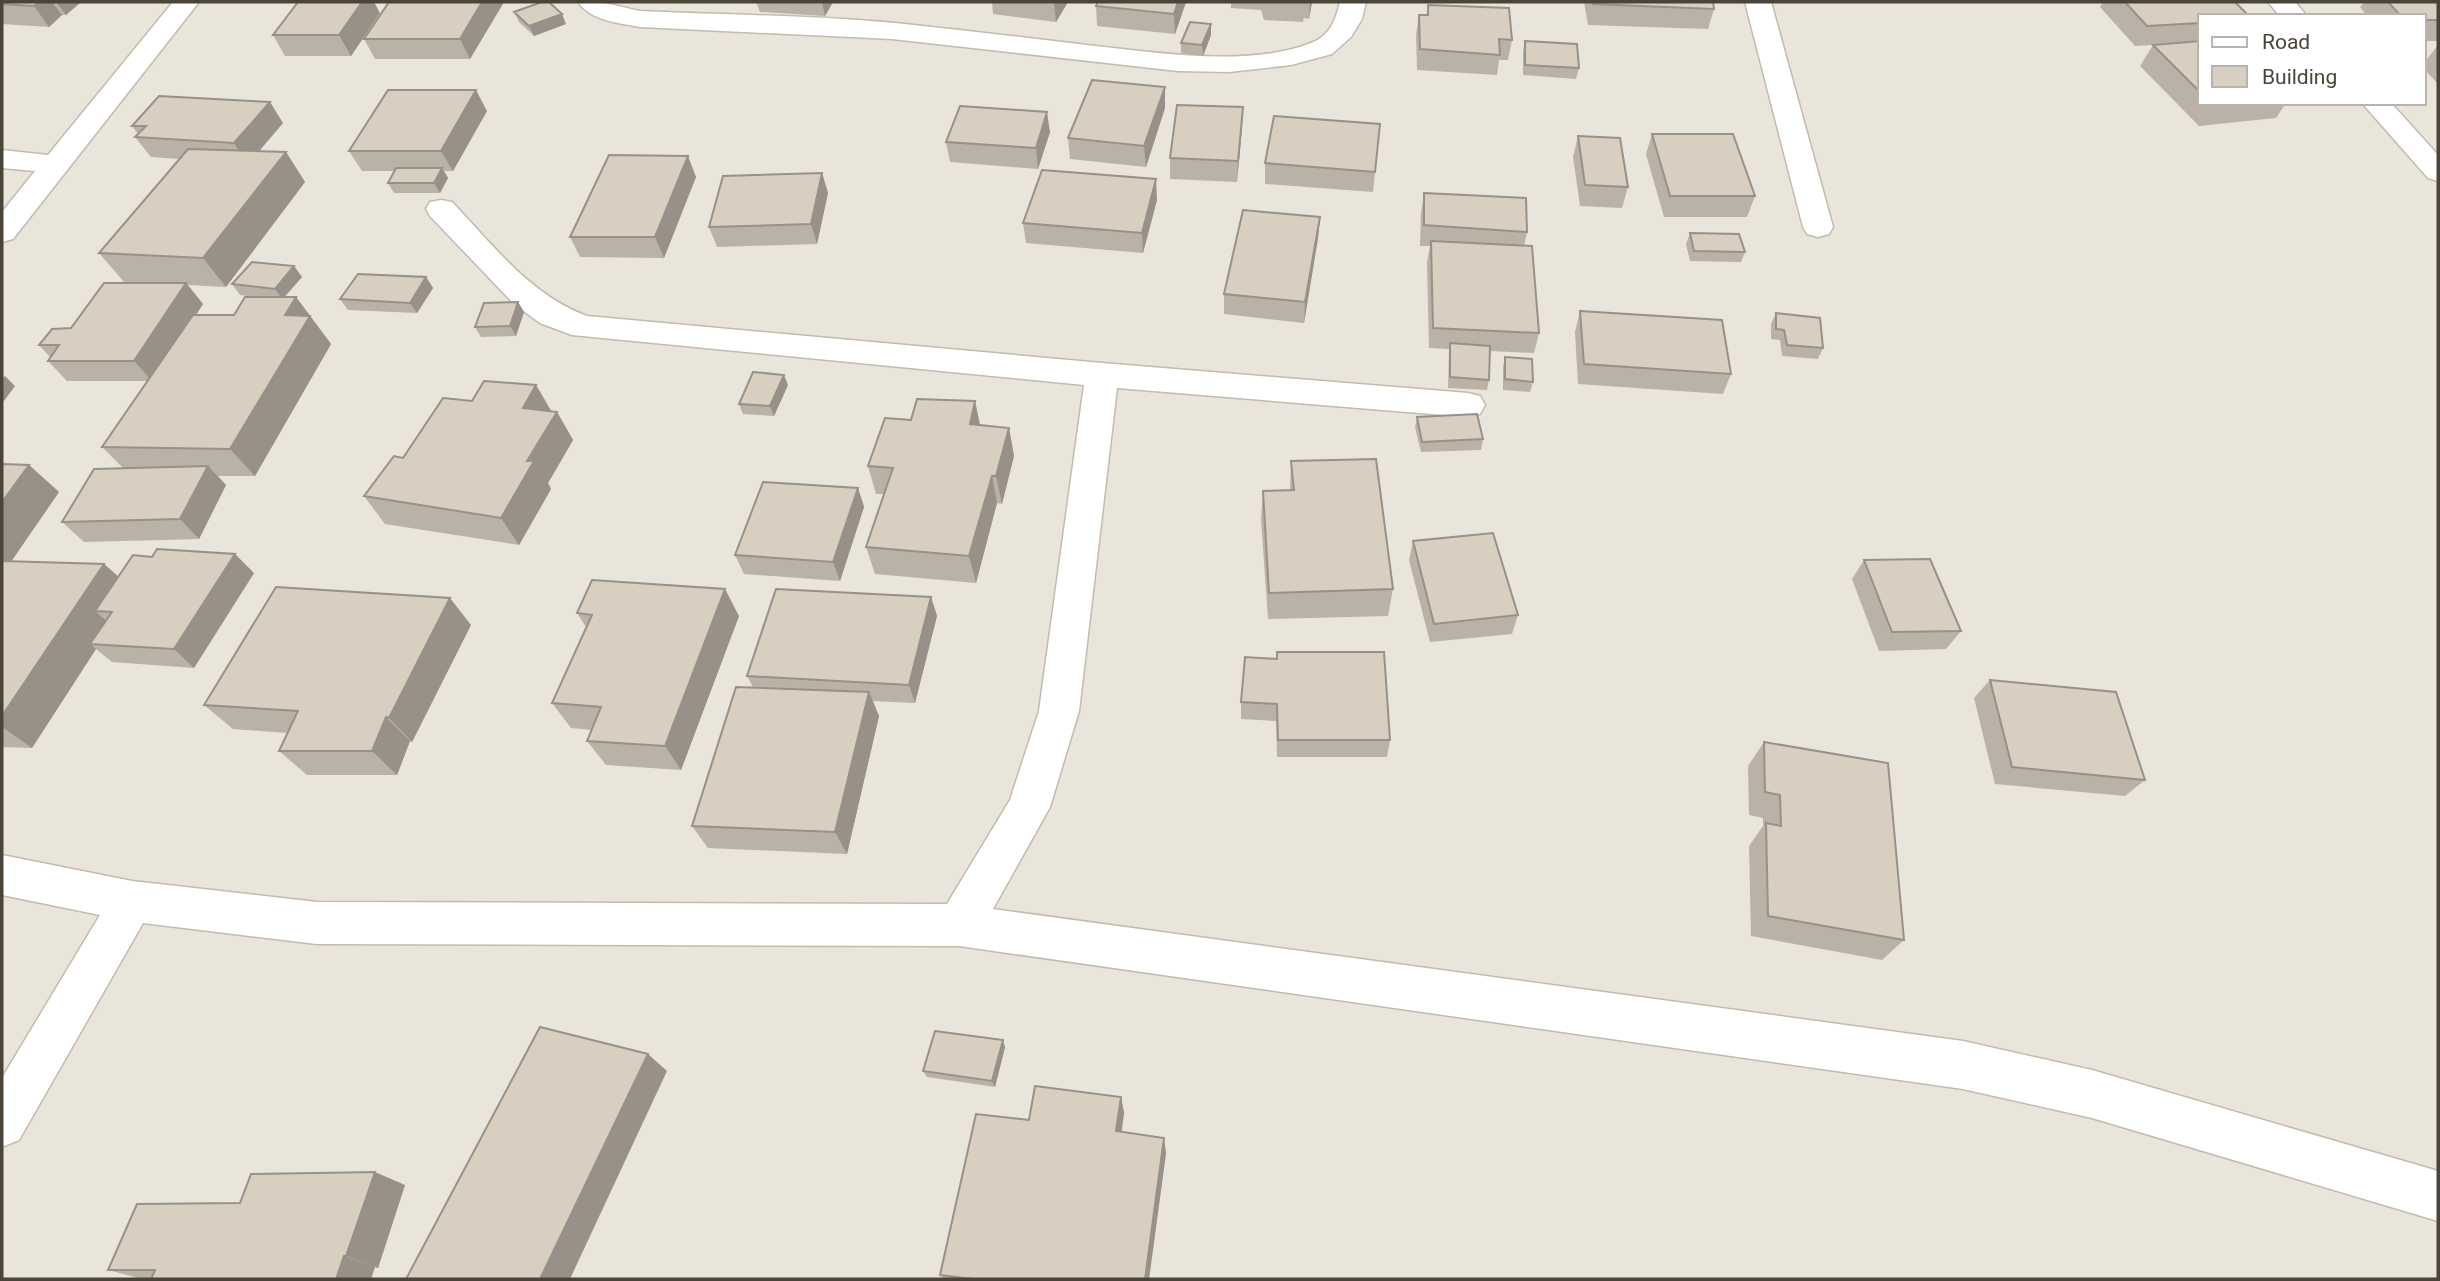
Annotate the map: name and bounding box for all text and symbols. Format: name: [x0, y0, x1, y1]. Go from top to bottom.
legend: [2198, 14, 2426, 105]
text: Road: [2262, 30, 2310, 54]
text: Building: [2262, 65, 2337, 89]

